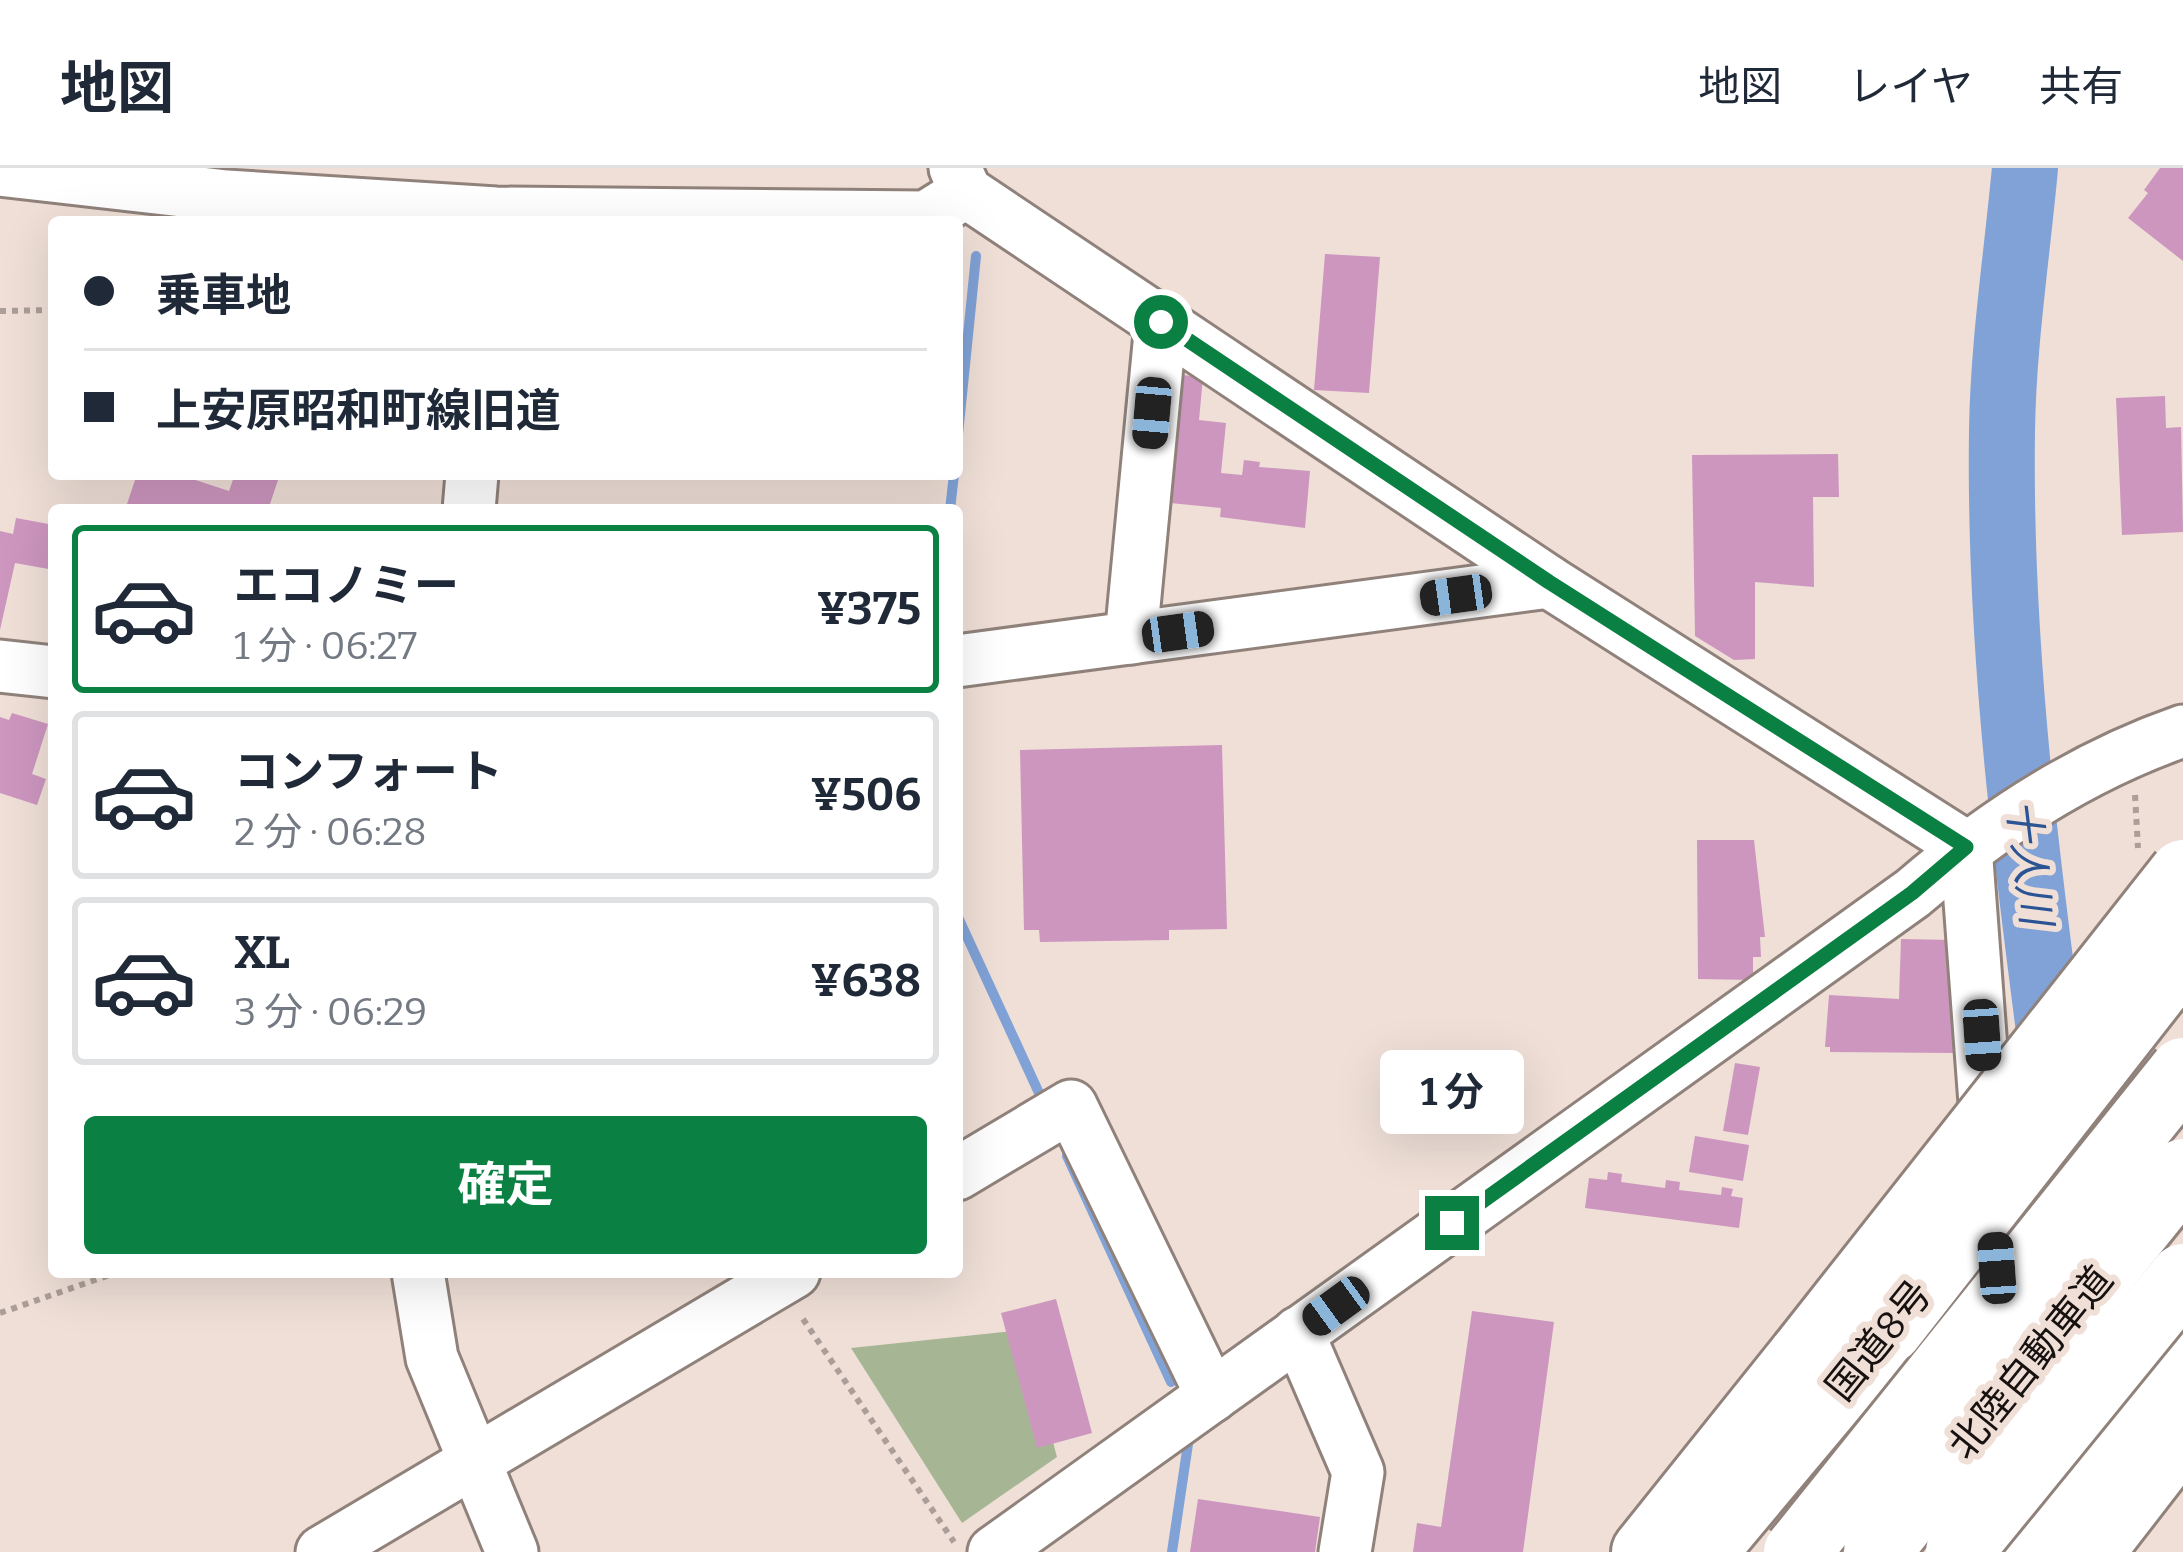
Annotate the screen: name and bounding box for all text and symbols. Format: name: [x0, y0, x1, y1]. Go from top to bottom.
text: 地図: [60, 55, 174, 123]
text: 地図: [1698, 62, 1782, 112]
text: レイヤ: [1848, 62, 1973, 112]
text: 共有: [2039, 62, 2123, 112]
text: 乗車地: [156, 269, 291, 323]
route start: [1134, 295, 1188, 349]
car: [1131, 376, 1173, 450]
text: 上安原昭和町線旧道: [156, 384, 561, 438]
icon: car: [90, 555, 198, 663]
text: エコノミー: [234, 559, 459, 613]
car: [1418, 572, 1494, 618]
text: ¥375: [817, 582, 921, 636]
car: [1140, 609, 1216, 655]
text: 1 分 · 06:27: [234, 623, 417, 669]
icon: car: [90, 741, 198, 849]
text: コンフォート: [234, 745, 503, 799]
text: ¥506: [811, 768, 921, 822]
water label: 十人川: [1997, 797, 2062, 932]
text: 2 分 · 06:28: [234, 809, 427, 855]
text: XL: [234, 926, 290, 980]
icon: car: [90, 927, 198, 1035]
text: ¥638: [810, 954, 921, 1008]
text: 3 分 · 06:29: [234, 989, 427, 1035]
car: [1962, 998, 2002, 1072]
callout: 1 分: [1380, 1049, 1524, 1133]
text: 1 分: [1421, 1069, 1483, 1115]
button: 確定: [84, 1116, 927, 1254]
route end: [1425, 1196, 1479, 1250]
car: [1977, 1231, 2017, 1305]
street label: 北陸自動車道: [1939, 1257, 2122, 1468]
car: [1296, 1270, 1376, 1342]
street label: 国道8号: [1817, 1272, 1941, 1410]

